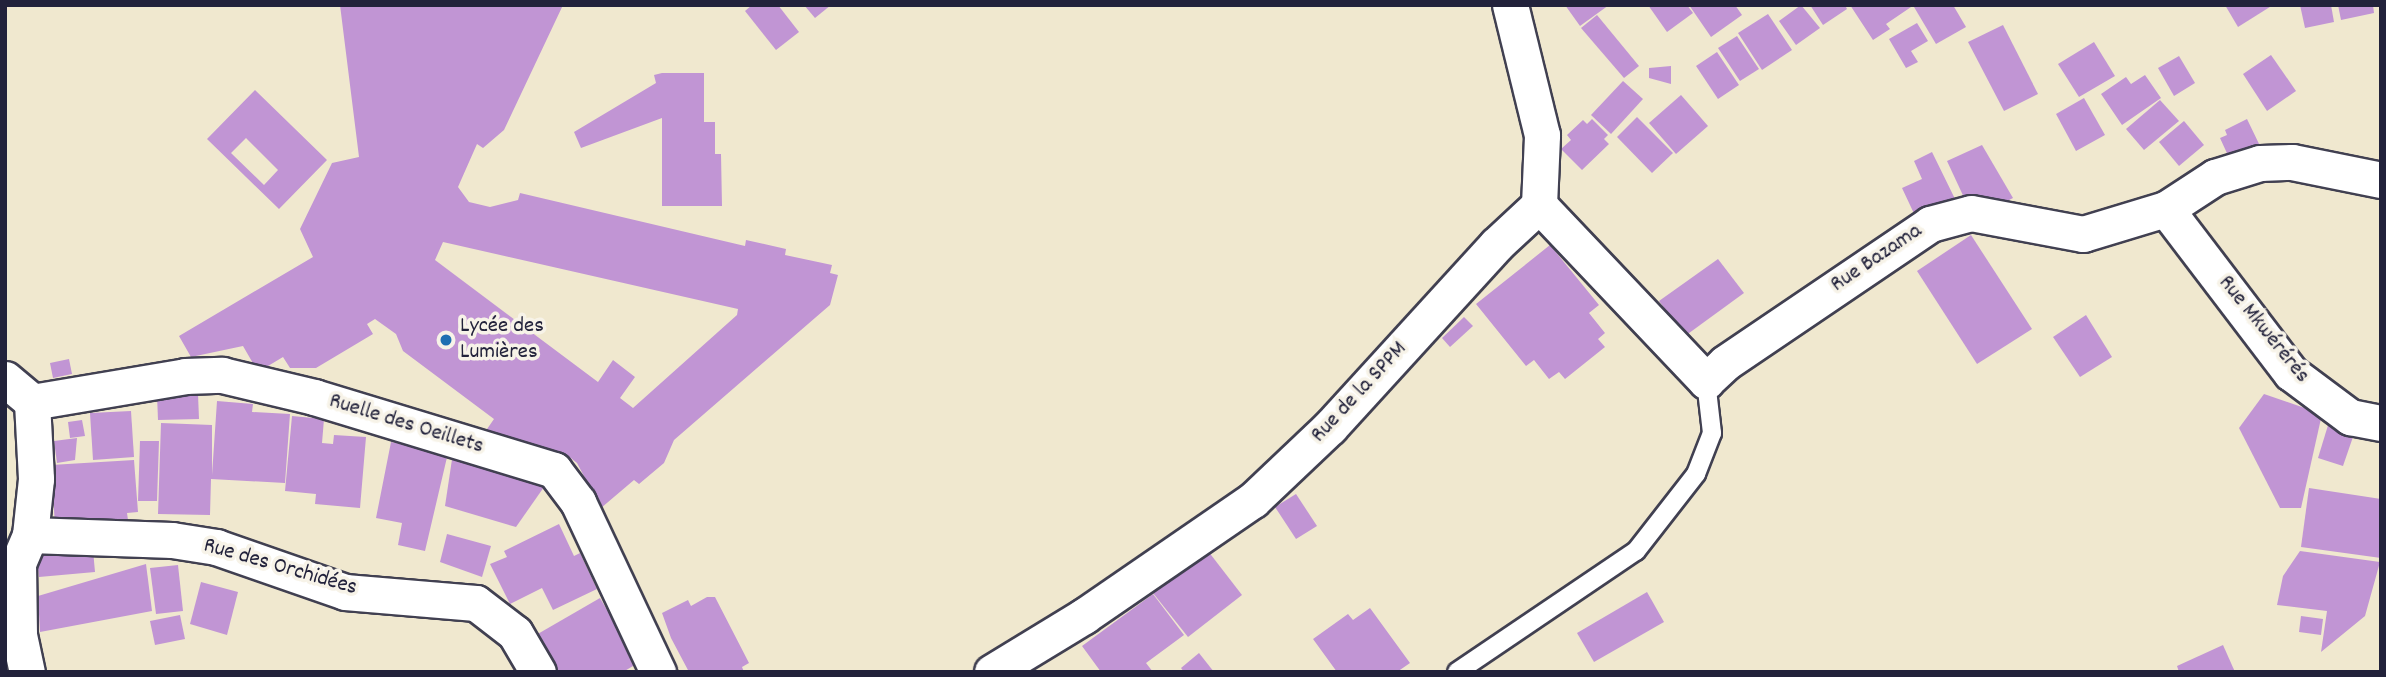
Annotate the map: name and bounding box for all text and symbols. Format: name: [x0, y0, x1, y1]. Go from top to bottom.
street label: Rue Bazama: [1826, 218, 1928, 300]
street label: Rue Mkwérérés: [2211, 271, 2315, 389]
place label: Lycée des Lumières: [460, 313, 544, 367]
marker: Lycée des Lumières: [438, 332, 454, 348]
street label: Rue de la SPPM: [1306, 337, 1414, 449]
street label: Ruelle des Oeillets: [325, 388, 487, 462]
street label: Rue des Orchidées: [200, 533, 360, 603]

